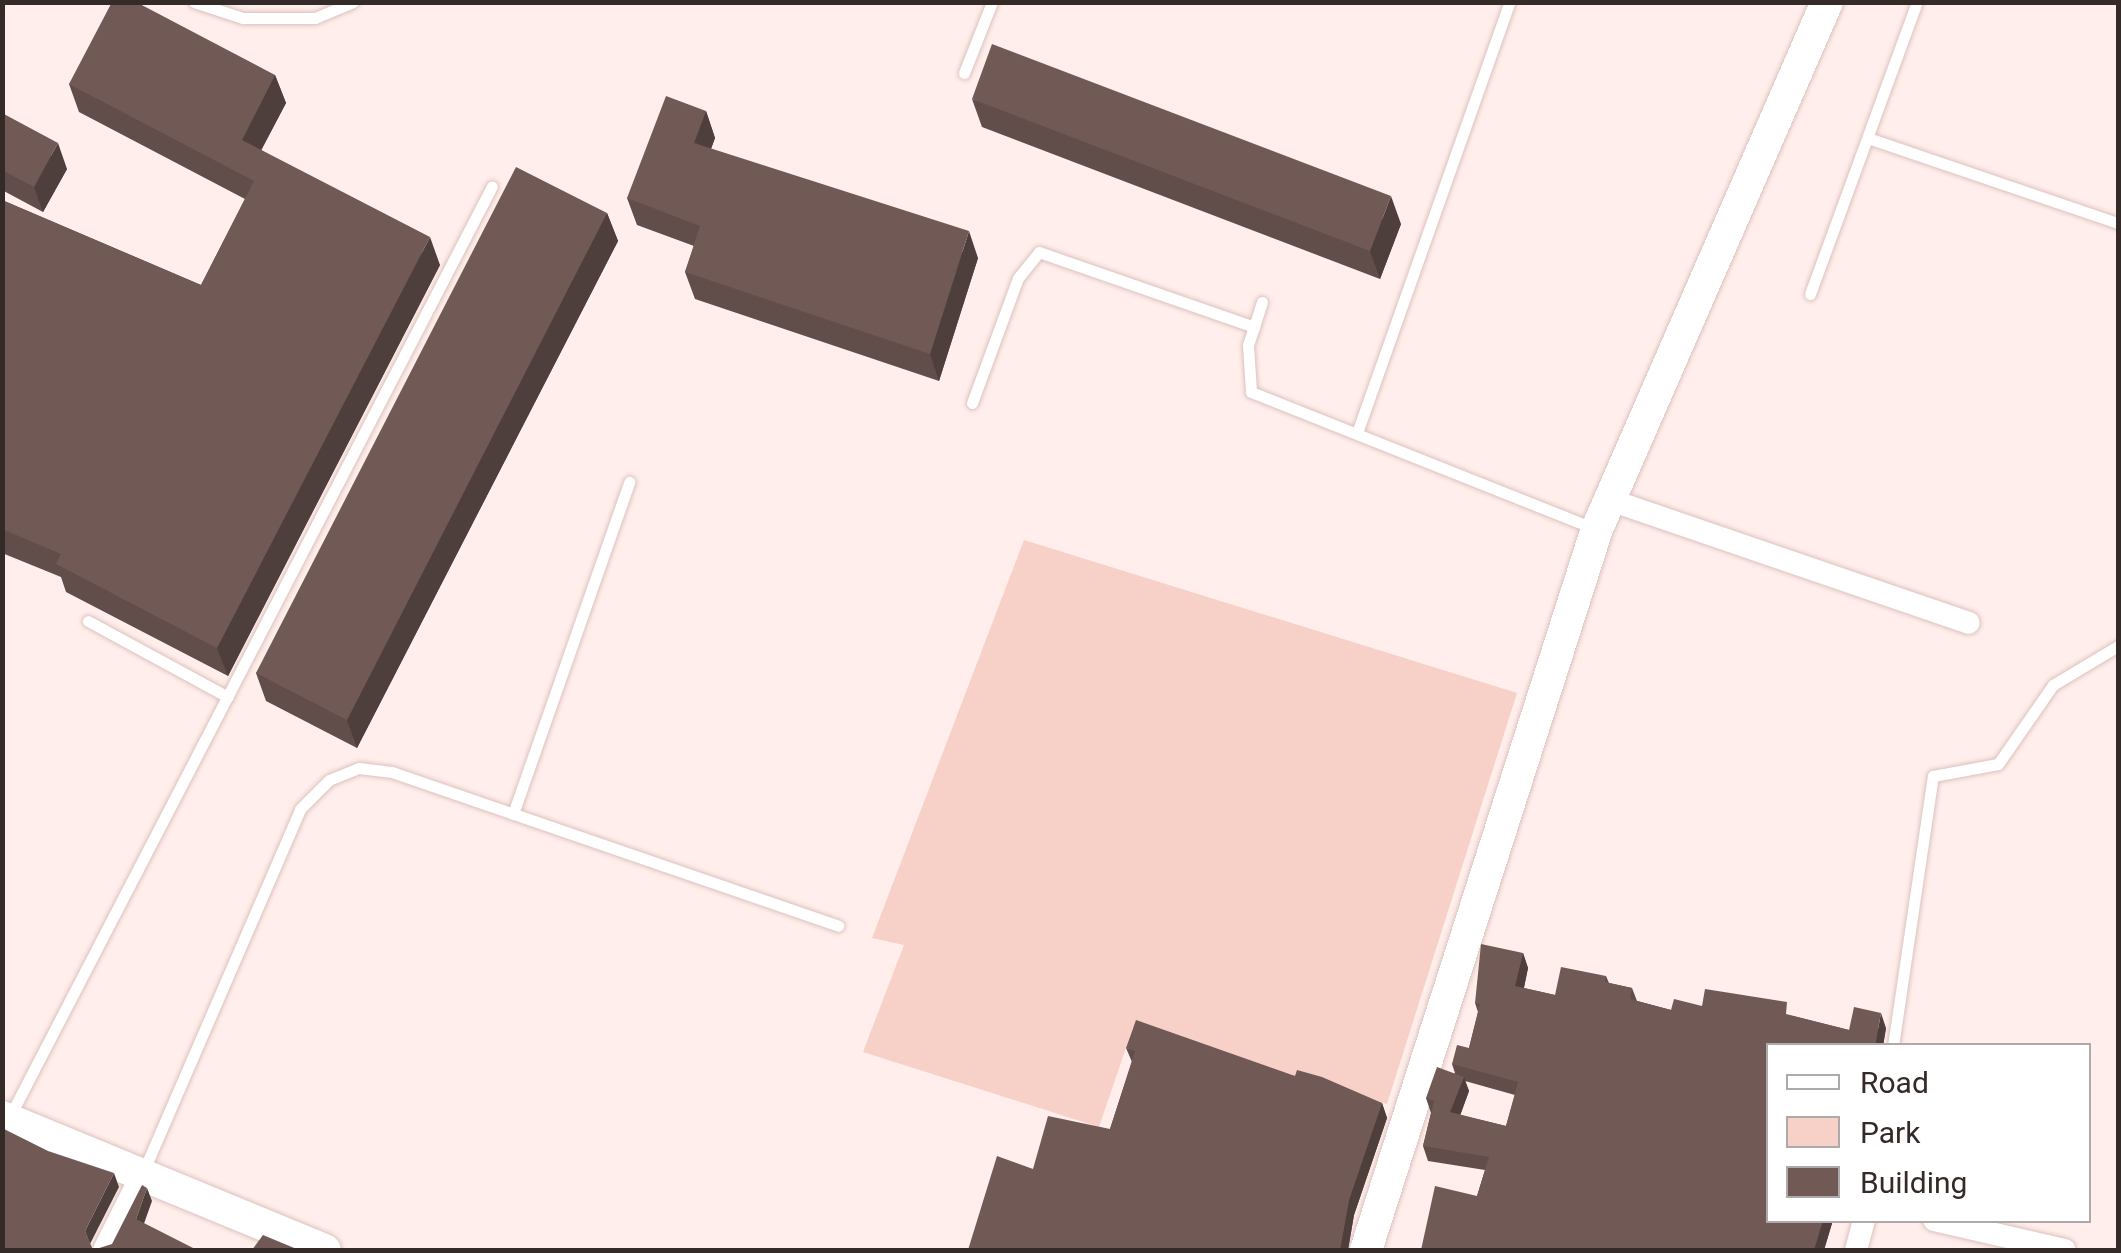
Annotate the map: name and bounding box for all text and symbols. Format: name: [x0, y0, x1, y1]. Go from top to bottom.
legend: [1766, 1043, 2091, 1223]
text: Road: [1860, 1065, 1929, 1100]
text: Park: [1860, 1115, 1920, 1150]
text: Building: [1860, 1165, 1967, 1200]

